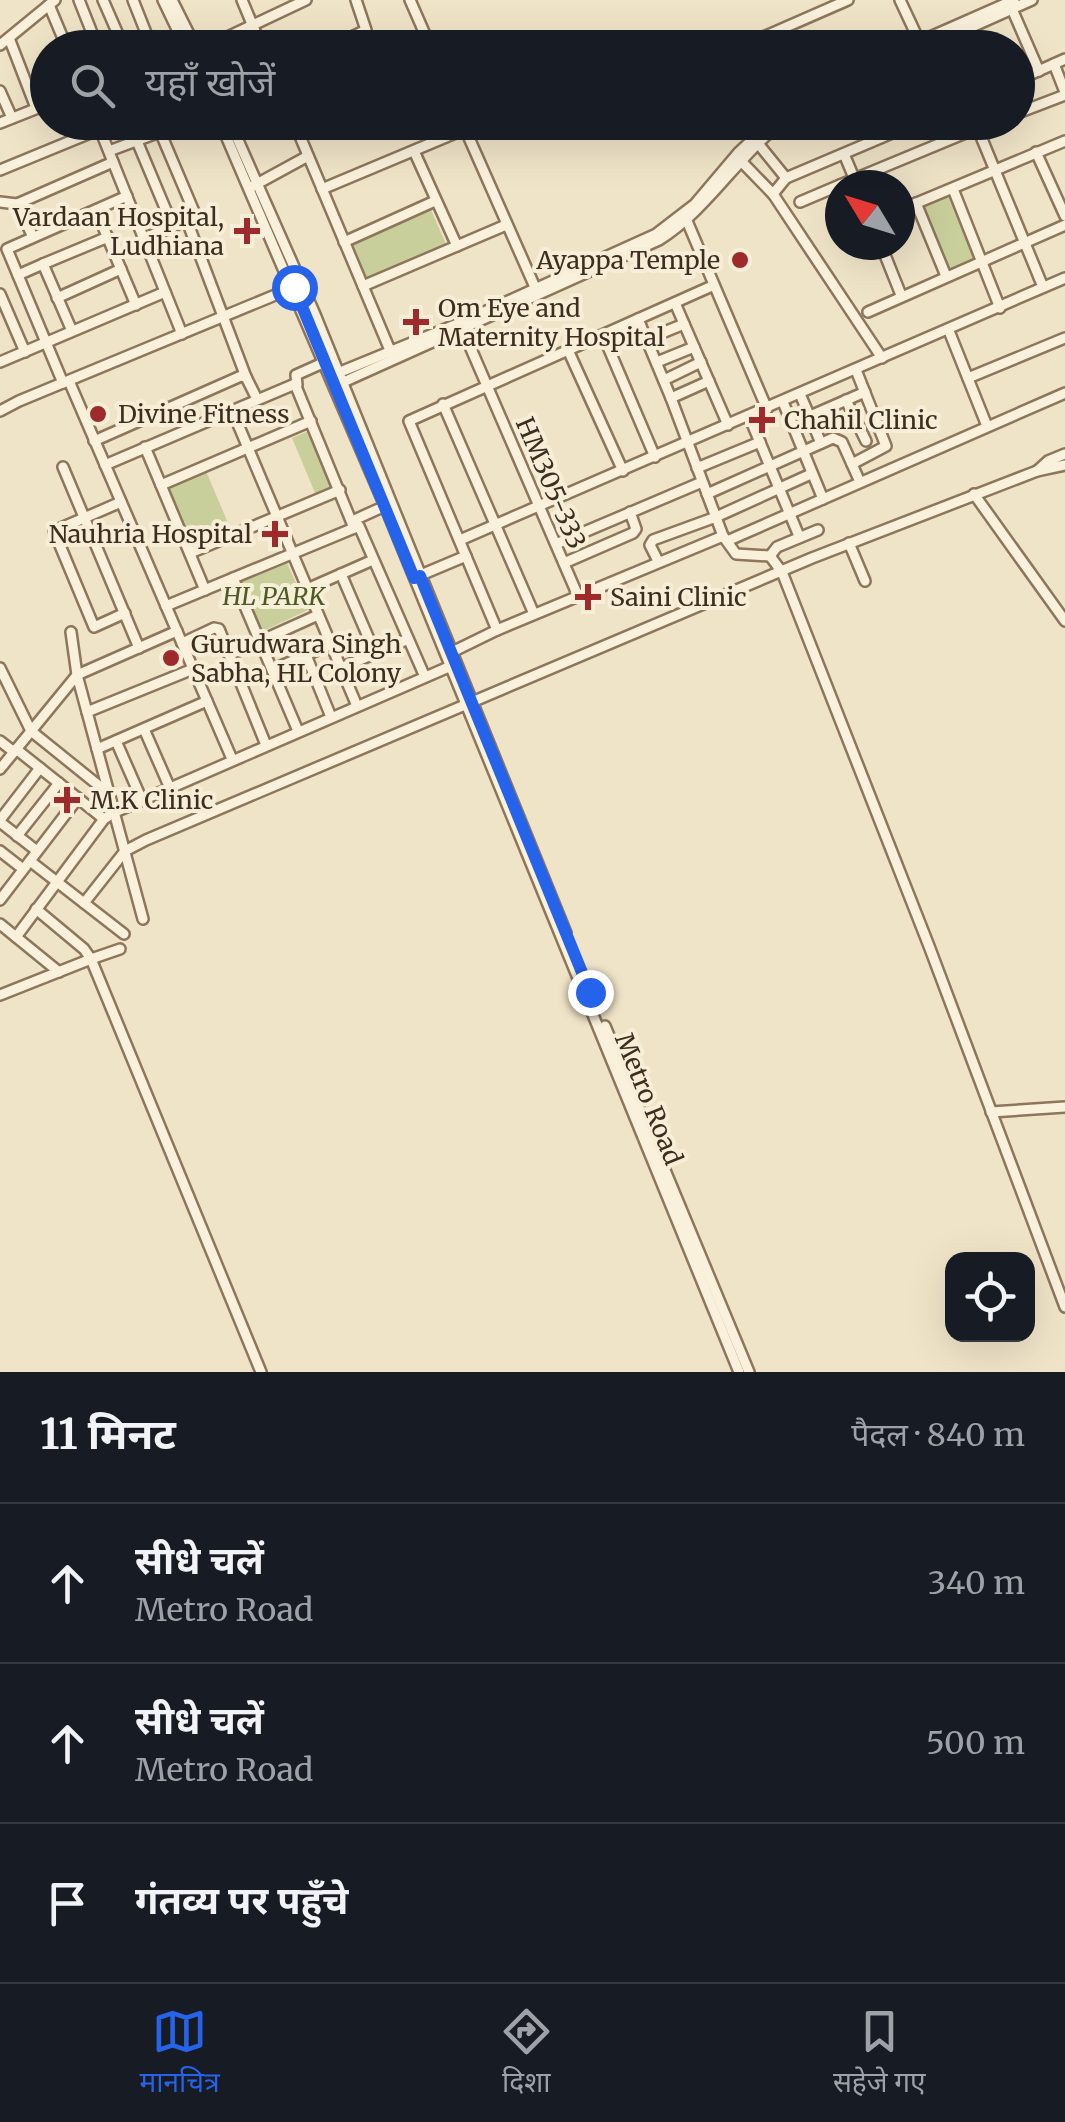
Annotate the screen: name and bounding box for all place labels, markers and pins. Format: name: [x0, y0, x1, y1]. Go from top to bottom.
place label: Vardaan Hospital, Ludhiana: [12, 201, 224, 262]
marker: Vardaan Hospital, Ludhiana: [234, 218, 260, 244]
place label: Ayappa Temple: [535, 244, 720, 276]
marker: Ayappa Temple: [729, 249, 751, 271]
place label: Om Eye and Maternity Hospital: [438, 292, 665, 353]
marker: Om Eye and Maternity Hospital: [403, 309, 429, 335]
place label: Divine Fitness: [118, 398, 289, 430]
marker: Divine Fitness: [87, 403, 109, 425]
place label: Chahil Clinic: [784, 404, 938, 436]
marker: Chahil Clinic: [749, 407, 775, 433]
place label: Nauhria Hospital: [49, 518, 252, 550]
marker: Nauhria Hospital: [262, 521, 288, 547]
place label: Saini Clinic: [610, 581, 747, 613]
marker: Saini Clinic: [575, 584, 601, 610]
place label: Gurudwara Singh Sabha, HL Colony: [191, 628, 402, 689]
marker: Gurudwara Singh Sabha, HL Colony: [160, 647, 182, 669]
place label: M.K Clinic: [90, 784, 213, 816]
marker: M.K Clinic: [54, 787, 80, 813]

